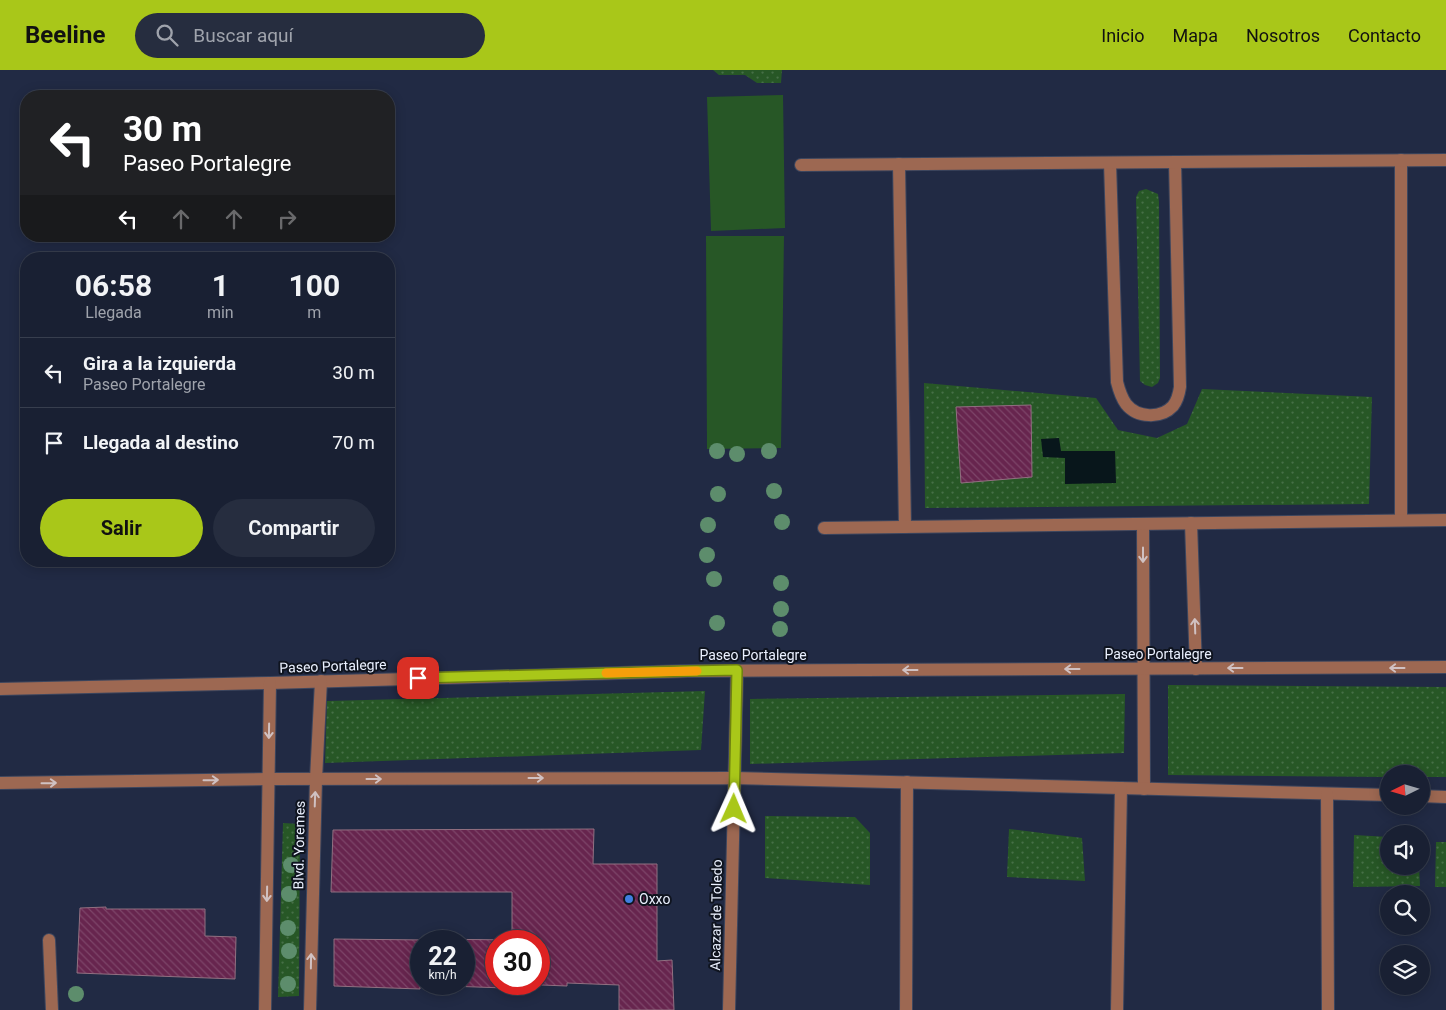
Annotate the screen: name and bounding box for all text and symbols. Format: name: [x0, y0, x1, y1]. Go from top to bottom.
search box: [135, 13, 485, 58]
text: Beeline: [25, 21, 105, 49]
icon: search: [153, 21, 181, 49]
text: Buscar aquí: [193, 24, 293, 47]
text: Inicio: [1101, 25, 1145, 46]
text: Mapa: [1173, 25, 1218, 46]
text: Nosotros: [1246, 25, 1320, 46]
text: Contacto: [1348, 25, 1421, 46]
text: 30 m: [123, 109, 202, 150]
icon: left: [40, 110, 105, 175]
text: Paseo Portalegre: [123, 151, 291, 176]
icon: left: [114, 205, 142, 233]
icon: ahead: [167, 205, 195, 233]
icon: ahead: [220, 205, 248, 233]
icon: right: [273, 205, 301, 233]
text: 06:58: [75, 268, 152, 303]
text: 1: [212, 268, 229, 303]
text: 100: [289, 268, 340, 303]
text: Llegada: [85, 303, 142, 322]
text: min: [207, 303, 234, 322]
text: m: [307, 303, 321, 322]
text: Gira a la izquierda: [83, 352, 236, 375]
icon: left: [40, 359, 68, 387]
text: 30 m: [332, 361, 375, 384]
text: Paseo Portalegre: [83, 375, 206, 394]
icon: arrive: [40, 429, 68, 457]
text: Llegada al destino: [83, 431, 239, 454]
text: 70 m: [332, 431, 375, 454]
button: Salir: [40, 499, 203, 557]
button: Compartir: [213, 499, 375, 557]
one-way arrow: [1138, 546, 1148, 563]
one-way arrow: [1190, 618, 1199, 634]
street label: Paseo Portalegre: [1104, 646, 1212, 662]
street label: Paseo Portalegre: [699, 647, 807, 663]
street label: Paseo Portalegre: [279, 656, 387, 676]
pin: [397, 657, 439, 699]
one-way arrow: [1227, 663, 1244, 673]
one-way arrow: [1390, 663, 1406, 673]
icon: arrive: [404, 664, 432, 692]
one-way arrow: [1065, 664, 1081, 674]
one-way arrow: [902, 665, 918, 675]
one-way arrow: [264, 723, 274, 739]
north arrow: [1380, 765, 1430, 815]
map controls: [1380, 765, 1430, 995]
one-way arrow: [528, 773, 544, 783]
one-way arrow: [365, 774, 381, 784]
one-way arrow: [202, 775, 219, 785]
one-way arrow: [40, 778, 56, 787]
position arrow: [707, 782, 759, 834]
one-way arrow: [310, 791, 320, 808]
street label: Blvd. Yoremes: [290, 800, 308, 890]
button: sound: [1380, 825, 1430, 875]
street label: Alcazar de Toledo: [707, 859, 725, 971]
button: search: [1380, 885, 1430, 935]
one-way arrow: [262, 886, 272, 902]
place label: Oxxo: [639, 891, 670, 907]
marker: Oxxo: [623, 893, 635, 905]
speed limit sign: 30: [485, 930, 550, 995]
text: 22: [428, 942, 457, 971]
button: layers: [1380, 945, 1430, 995]
one-way arrow: [307, 954, 316, 970]
text: km/h: [428, 968, 457, 982]

